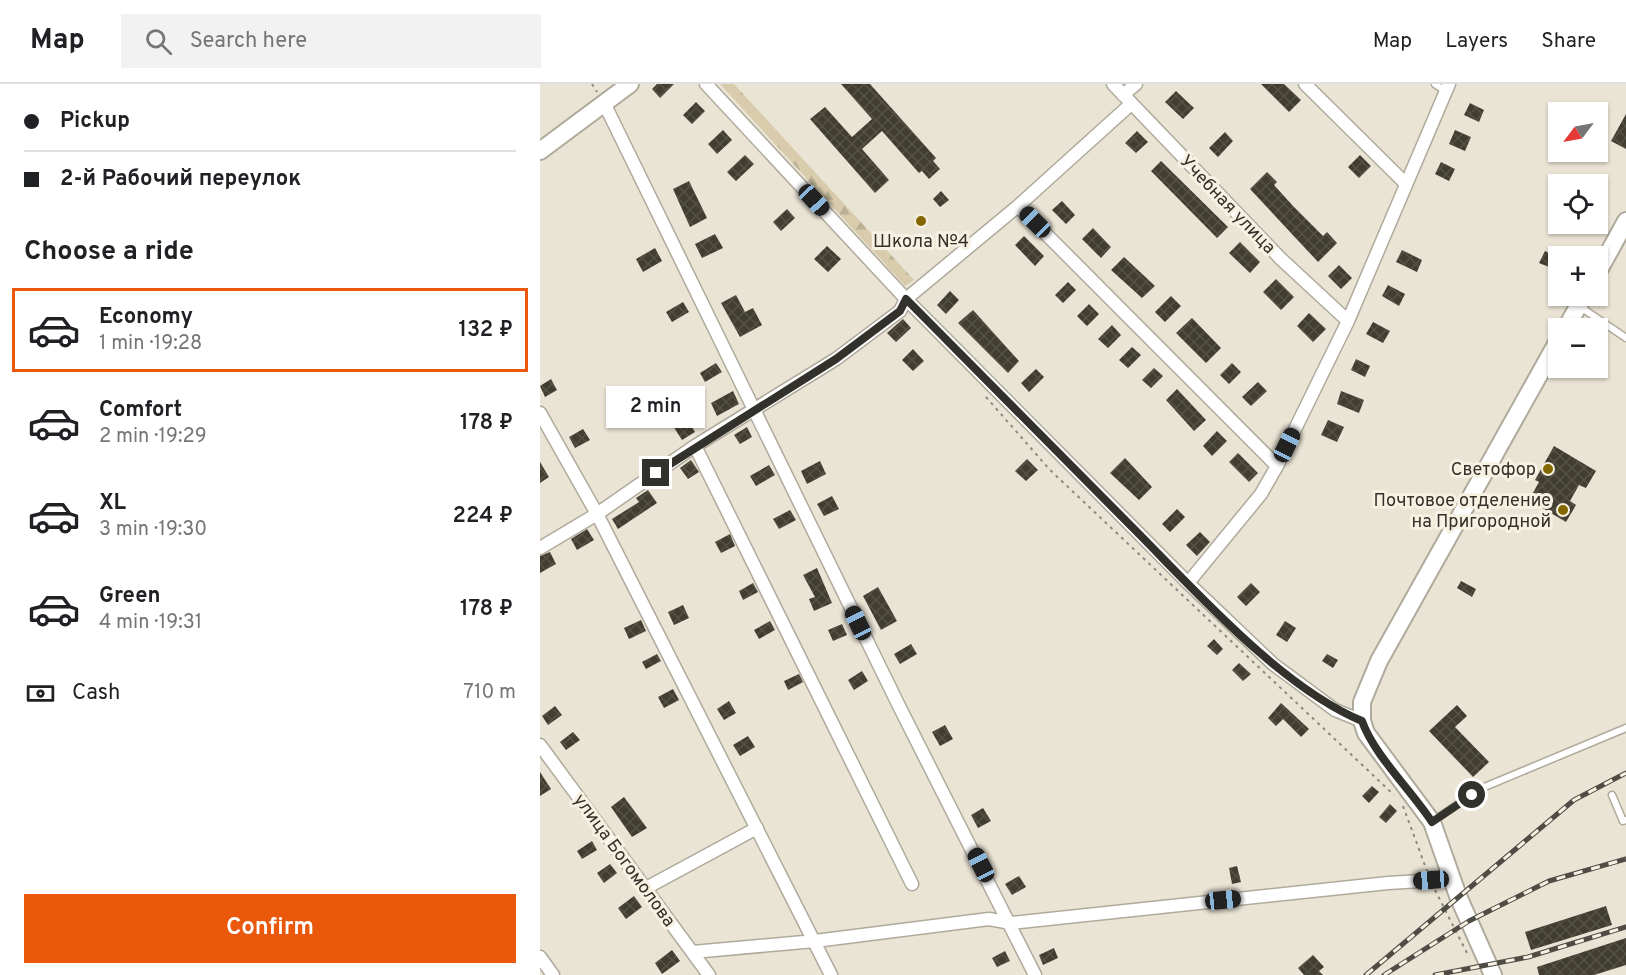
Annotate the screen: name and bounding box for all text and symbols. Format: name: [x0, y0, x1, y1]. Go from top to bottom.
search box: [121, 14, 541, 68]
text: Map: [30, 23, 85, 59]
icon: search: [142, 25, 175, 58]
text: Search here: [190, 28, 307, 55]
text: Map: [1373, 28, 1412, 55]
text: Layers: [1445, 28, 1508, 55]
text: Share: [1541, 28, 1596, 55]
north arrow: [1548, 102, 1608, 162]
map controls: [1548, 102, 1608, 378]
text: Pickup: [60, 108, 130, 135]
street label: Учебная улица: [1174, 151, 1280, 259]
text: 2-й Рабочий переулок: [60, 166, 301, 193]
button: locate: [1548, 174, 1608, 234]
car: [795, 181, 833, 219]
car: [1016, 203, 1054, 241]
marker: Школа №4: [914, 214, 928, 228]
place label: Школа №4: [873, 231, 969, 254]
text: Choose a ride: [24, 235, 194, 269]
button: +: [1548, 246, 1608, 306]
icon: car: [27, 303, 81, 357]
text: Economy: [99, 304, 193, 331]
text: 132 ₽: [458, 317, 513, 344]
button: −: [1548, 318, 1608, 378]
text: 1 min · 19:28: [99, 331, 202, 357]
callout: 2 min: [606, 386, 706, 428]
text: 2 min: [630, 394, 681, 420]
icon: car: [27, 396, 81, 450]
text: Comfort: [99, 397, 182, 424]
text: 178 ₽: [460, 410, 513, 437]
text: 2 min · 19:29: [99, 424, 207, 450]
car: [1271, 425, 1303, 465]
route end: [642, 459, 669, 486]
place label: Светофор: [1451, 459, 1536, 482]
marker: Светофор: [1541, 462, 1555, 476]
icon: car: [27, 489, 81, 543]
text: XL: [99, 490, 126, 517]
place label: Почтовое отделение на Пригородной: [1373, 490, 1551, 534]
text: 224 ₽: [452, 503, 513, 530]
marker: Почтовое отделение на Пригородной: [1556, 503, 1570, 517]
text: 3 min · 19:30: [99, 517, 207, 543]
icon: car: [27, 582, 81, 636]
text: Green: [99, 583, 161, 610]
text: 178 ₽: [460, 596, 513, 623]
car: [842, 603, 874, 643]
text: 4 min · 19:31: [99, 610, 202, 636]
icon: cash: [24, 677, 57, 710]
text: Cash: [72, 680, 121, 707]
text: 710 m: [463, 680, 516, 706]
route start: [1458, 781, 1485, 808]
street label: улица Богомолова: [568, 790, 680, 932]
car: [965, 845, 997, 885]
car: [1412, 870, 1450, 890]
car: [1204, 889, 1242, 911]
button: Confirm: [24, 894, 516, 963]

